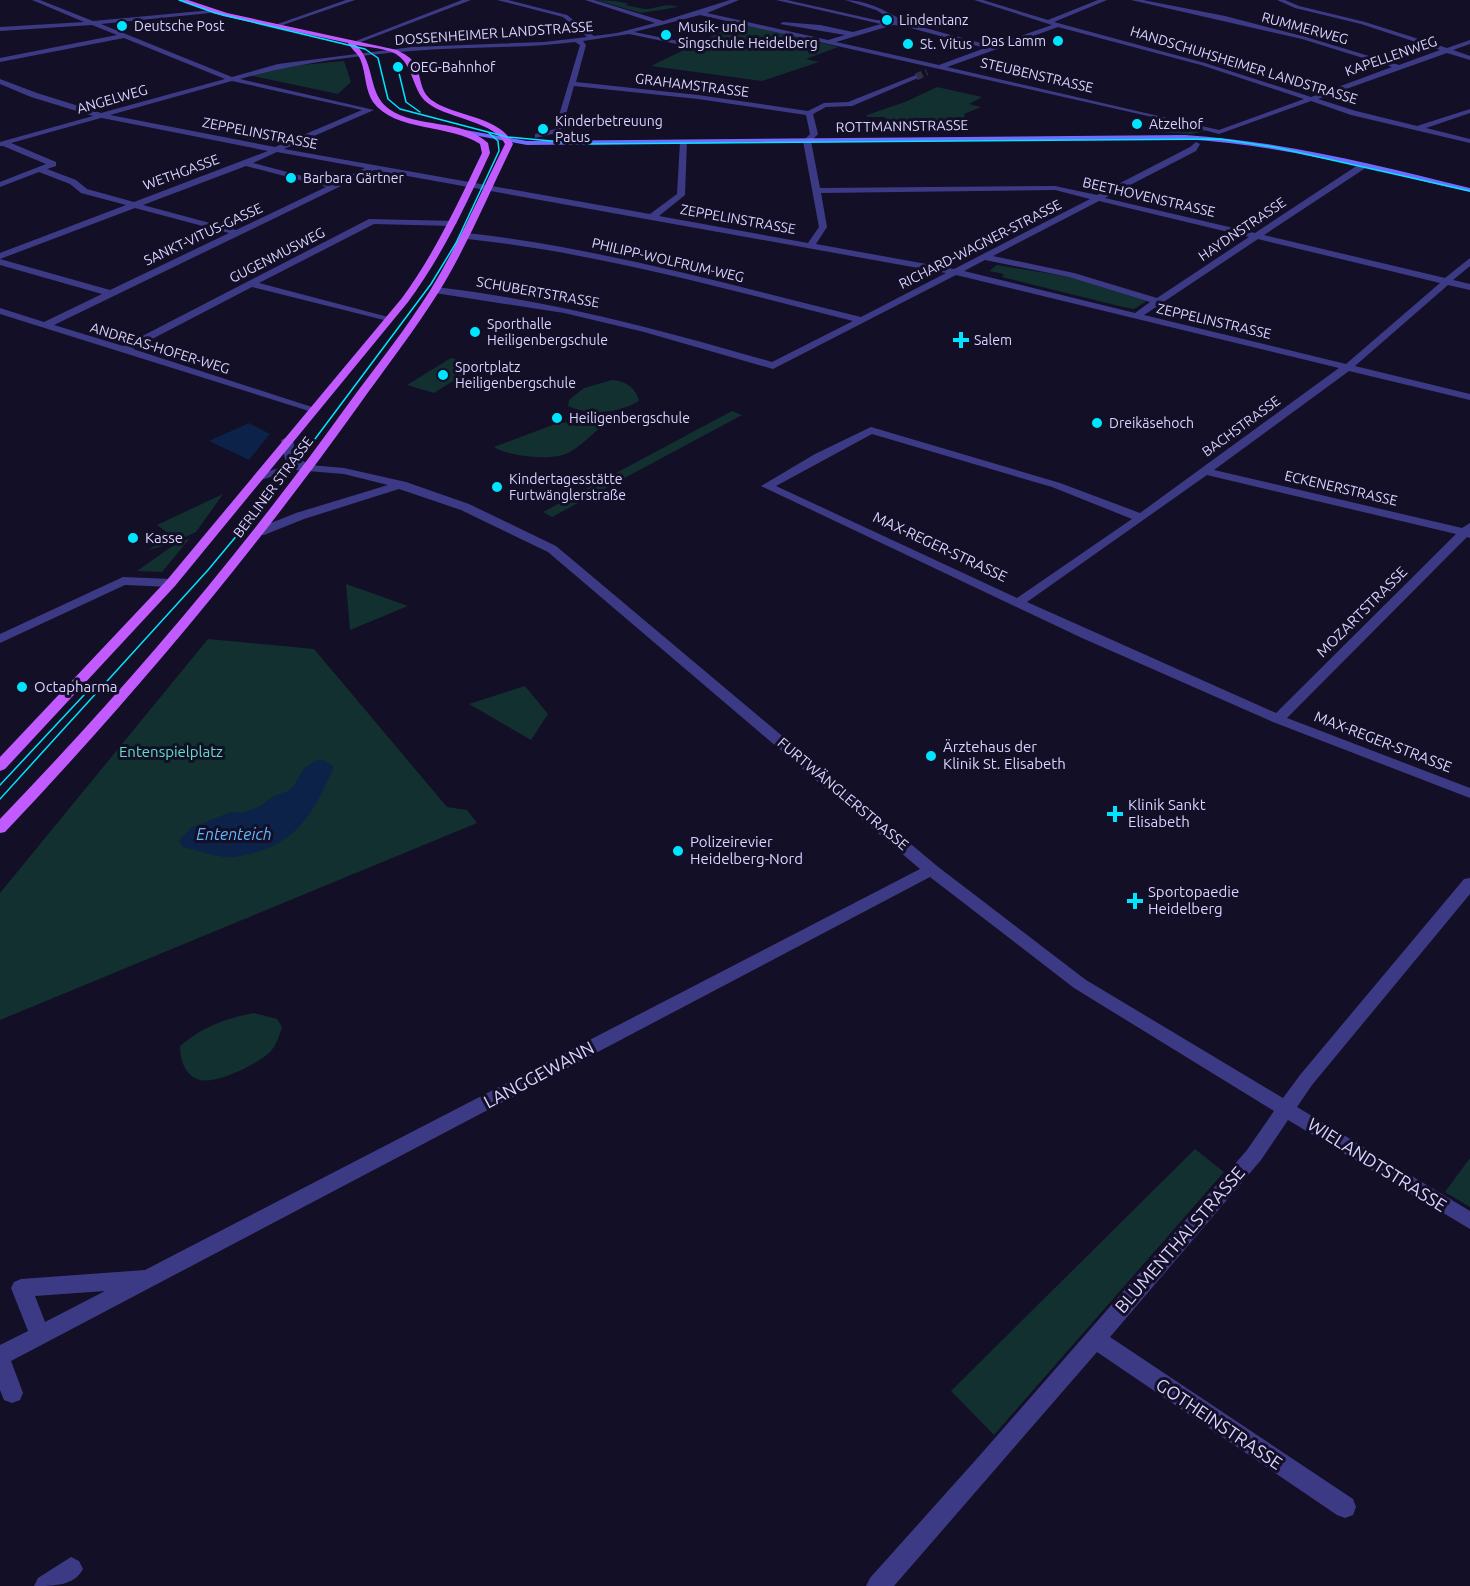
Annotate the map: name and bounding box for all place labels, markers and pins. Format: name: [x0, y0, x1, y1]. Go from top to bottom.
place label: Lindentanz: [899, 12, 969, 28]
marker: Lindentanz: [880, 13, 894, 27]
place label: Deutsche Post: [134, 18, 225, 34]
marker: Deutsche Post: [115, 19, 129, 33]
place label: Musik- und Singschule Heidelberg: [678, 19, 818, 51]
marker: Musik- und Singschule Heidelberg: [659, 28, 673, 42]
place label: Das Lamm: [981, 33, 1046, 49]
marker: Das Lamm: [1051, 34, 1065, 48]
place label: St. Vitus: [920, 36, 972, 52]
marker: St. Vitus: [901, 37, 915, 51]
place label: OEG-Bahnhof: [410, 59, 496, 75]
marker: OEG-Bahnhof: [391, 60, 405, 74]
place label: Kinderbetreuung Patus: [555, 113, 663, 145]
place label: Atzelhof: [1149, 116, 1203, 132]
marker: Atzelhof: [1130, 117, 1144, 131]
marker: Kinderbetreuung Patus: [536, 122, 550, 136]
place label: Barbara Gärtner: [303, 170, 404, 186]
marker: Barbara Gärtner: [284, 171, 298, 185]
place label: Sporthalle Heiligenbergschule: [487, 316, 608, 348]
marker: Sporthalle Heiligenbergschule: [468, 325, 482, 339]
marker: Salem: [952, 331, 970, 349]
place label: Salem: [974, 332, 1012, 348]
place label: Sportplatz Heiligenbergschule: [455, 359, 576, 391]
marker: Sportplatz Heiligenbergschule: [436, 368, 450, 382]
place label: Heiligenbergschule: [569, 410, 690, 426]
marker: Heiligenbergschule: [550, 411, 564, 425]
place label: Dreikäsehoch: [1109, 415, 1194, 431]
marker: Dreikäsehoch: [1090, 416, 1104, 430]
place label: Kindertagesstätte Furtwänglerstraße: [509, 471, 626, 503]
marker: Kindertagesstätte Furtwänglerstraße: [490, 480, 504, 494]
place label: Kasse: [145, 529, 183, 546]
marker: Kasse: [126, 531, 140, 545]
place label: Octapharma: [34, 678, 118, 695]
marker: Octapharma: [15, 680, 29, 694]
place label: Ärztehaus der Klinik St. Elisabeth: [943, 738, 1066, 772]
marker: Ärztehaus der Klinik St. Elisabeth: [924, 749, 938, 763]
place label: Klinik Sankt Elisabeth: [1128, 796, 1206, 830]
marker: Klinik Sankt Elisabeth: [1106, 805, 1124, 823]
place label: Polizeirevier Heidelberg-Nord: [690, 833, 803, 867]
marker: Polizeirevier Heidelberg-Nord: [671, 844, 685, 858]
place label: Sportopaedie Heidelberg: [1148, 883, 1239, 917]
marker: Sportopaedie Heidelberg: [1126, 892, 1144, 910]

